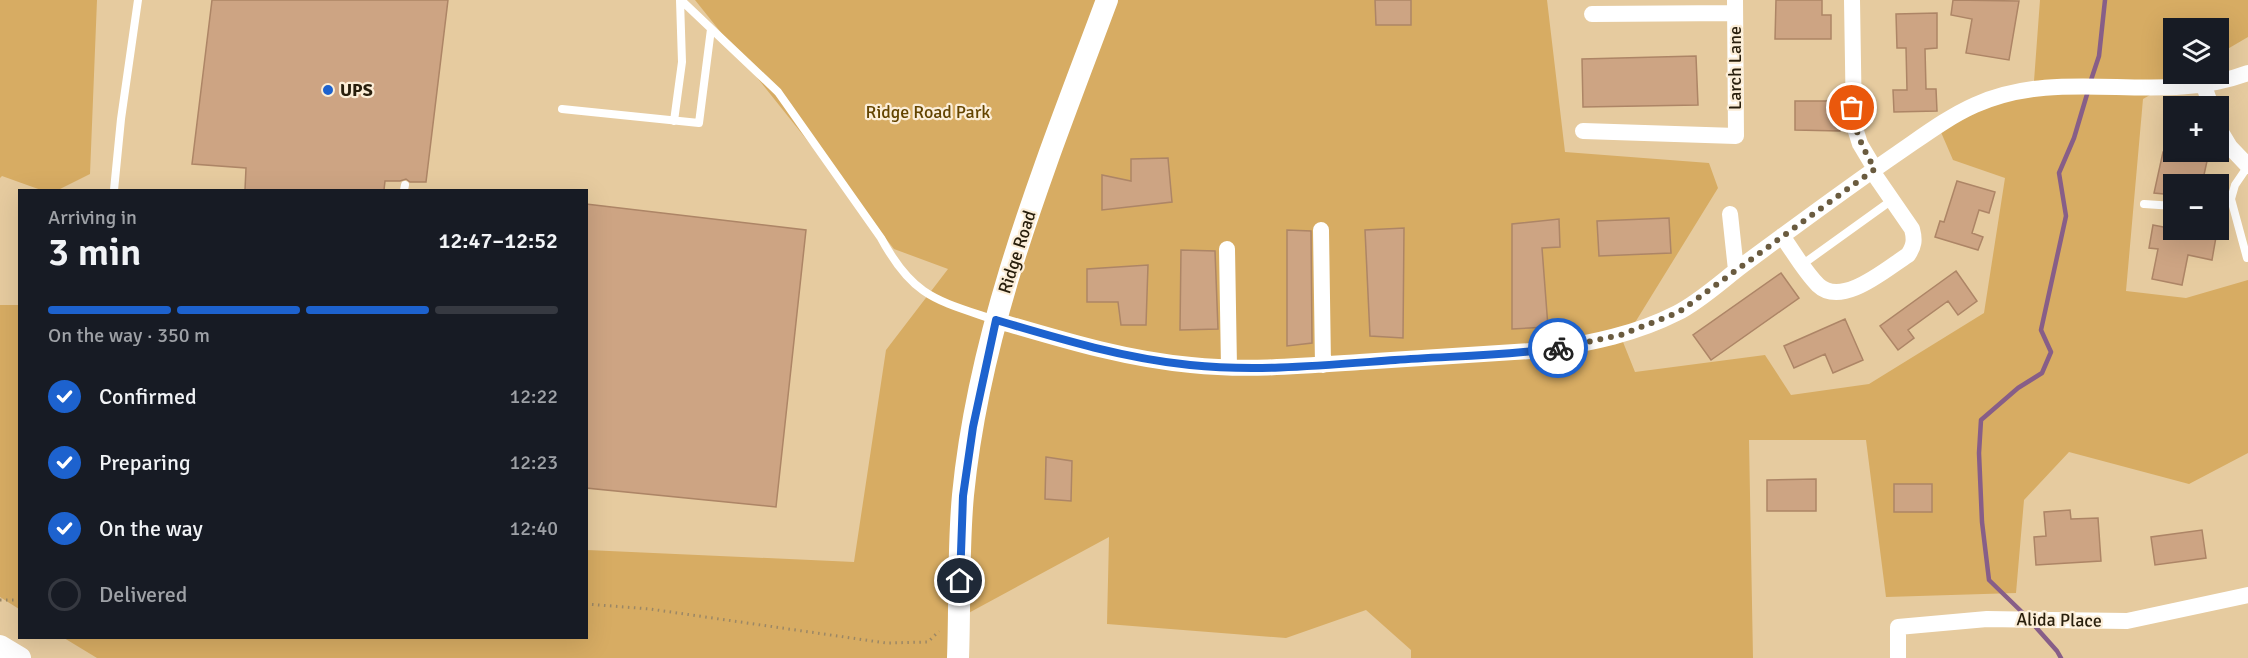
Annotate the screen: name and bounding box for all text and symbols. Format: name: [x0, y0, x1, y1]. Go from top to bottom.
map controls: [2163, 18, 2229, 240]
button: layers: [2163, 18, 2229, 84]
street label: Larch Lane: [1724, 26, 1746, 110]
place label: UPS: [340, 79, 373, 101]
pin: [1826, 82, 1877, 133]
marker: UPS: [321, 83, 335, 97]
icon: bag: [1835, 91, 1868, 124]
button: +: [2163, 96, 2229, 162]
park label: Ridge Road Park: [866, 101, 990, 123]
button: −: [2163, 174, 2229, 240]
text: Arriving in: [48, 205, 137, 230]
street label: Ridge Road: [993, 208, 1041, 296]
text: 12:47–12:52: [439, 227, 558, 254]
text: 3 min: [48, 228, 141, 276]
courier: [1528, 318, 1588, 378]
text: On the way · 350 m: [48, 323, 210, 348]
icon: bike: [1542, 332, 1575, 365]
icon: check: [48, 380, 81, 413]
text: Confirmed: [99, 383, 197, 410]
text: 12:22: [509, 384, 558, 409]
icon: check: [48, 446, 81, 479]
text: Preparing: [99, 449, 191, 476]
text: 12:23: [509, 450, 558, 475]
icon: check: [48, 512, 81, 545]
text: On the way: [99, 515, 203, 542]
text: 12:40: [509, 516, 558, 541]
pin: [934, 555, 985, 606]
icon: home: [943, 564, 976, 597]
text: Delivered: [99, 581, 187, 608]
street label: Alida Place: [2016, 608, 2102, 632]

